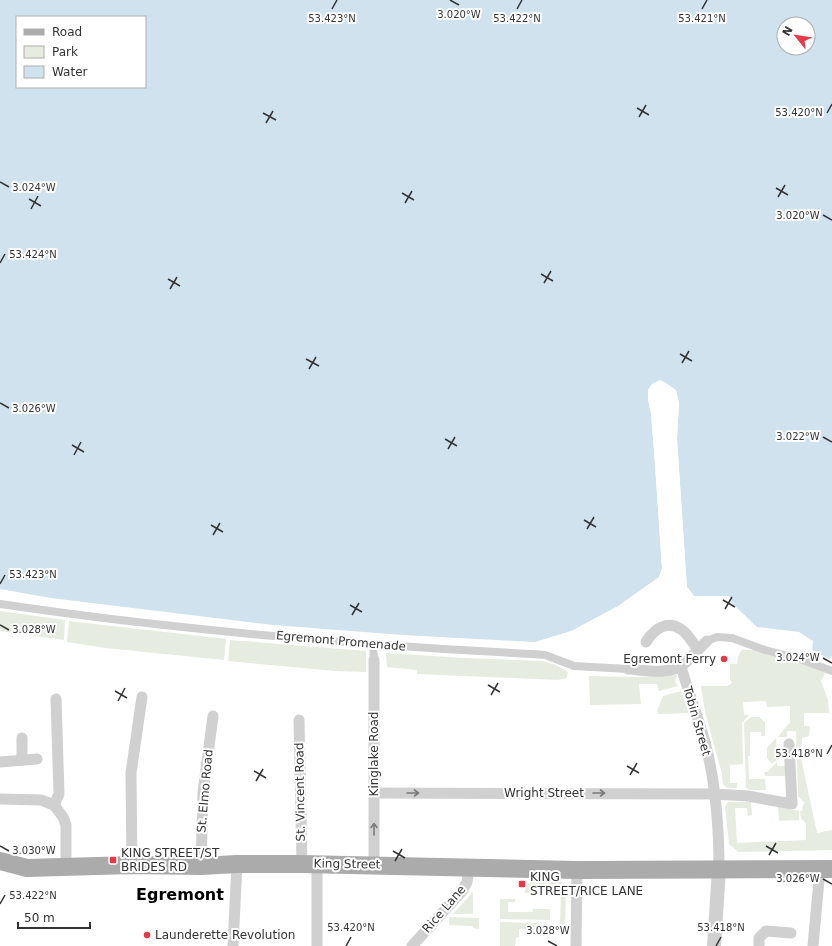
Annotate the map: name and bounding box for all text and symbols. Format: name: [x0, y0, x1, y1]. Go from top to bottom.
text: 3.020°W: [437, 9, 481, 20]
text: 53.423°N: [308, 13, 356, 24]
text: 53.422°N: [493, 13, 541, 24]
text: 53.421°N: [678, 13, 726, 24]
legend: [16, 16, 146, 88]
north arrow: [776, 16, 816, 56]
text: N: [780, 24, 796, 38]
text: Road: [52, 25, 82, 39]
text: Park: [52, 45, 78, 59]
text: Water: [52, 65, 88, 79]
text: 53.420°N: [775, 107, 823, 118]
text: 3.024°W: [12, 182, 56, 193]
text: 3.020°W: [776, 210, 820, 221]
text: 53.424°N: [9, 249, 57, 260]
text: 3.026°W: [12, 403, 56, 414]
text: 3.022°W: [776, 431, 820, 442]
text: 53.423°N: [9, 569, 57, 580]
text: 3.028°W: [12, 624, 56, 635]
street label: Egremont Promenade: [275, 628, 407, 654]
place label: Egremont Ferry: [623, 652, 716, 666]
text: 3.024°W: [776, 652, 820, 663]
marker: Egremont Ferry: [719, 654, 729, 664]
street label: Tobin Street: [680, 684, 714, 758]
street label: Kinglake Road: [367, 712, 381, 796]
street label: St. Vincent Road: [292, 742, 308, 842]
text: 53.418°N: [775, 748, 823, 759]
street label: St. Elmo Road: [194, 749, 216, 833]
street label: Wright Street: [504, 786, 584, 800]
one-way arrow: [406, 789, 419, 797]
one-way arrow: [592, 789, 605, 797]
one-way arrow: [370, 823, 378, 836]
text: 3.030°W: [12, 845, 56, 856]
place label: KING STREET/ST BRIDES RD: [121, 846, 220, 874]
marker: KING STREET/ST BRIDES RD: [108, 855, 118, 865]
street label: King Street: [314, 856, 381, 872]
place label: KING STREET/RICE LANE: [530, 870, 643, 898]
text: 3.026°W: [776, 873, 820, 884]
marker: KING STREET/RICE LANE: [517, 879, 527, 889]
street label: Rice Lane: [420, 882, 468, 936]
district label: Egremont: [136, 885, 224, 904]
text: 53.422°N: [9, 890, 57, 901]
scale bar: [18, 904, 90, 930]
text: 50 m: [24, 911, 55, 925]
text: 53.420°N: [327, 922, 375, 933]
text: 53.418°N: [697, 922, 745, 933]
text: 3.028°W: [526, 925, 570, 936]
place label: Launderette Revolution: [155, 928, 295, 942]
marker: Launderette Revolution: [142, 930, 152, 940]

